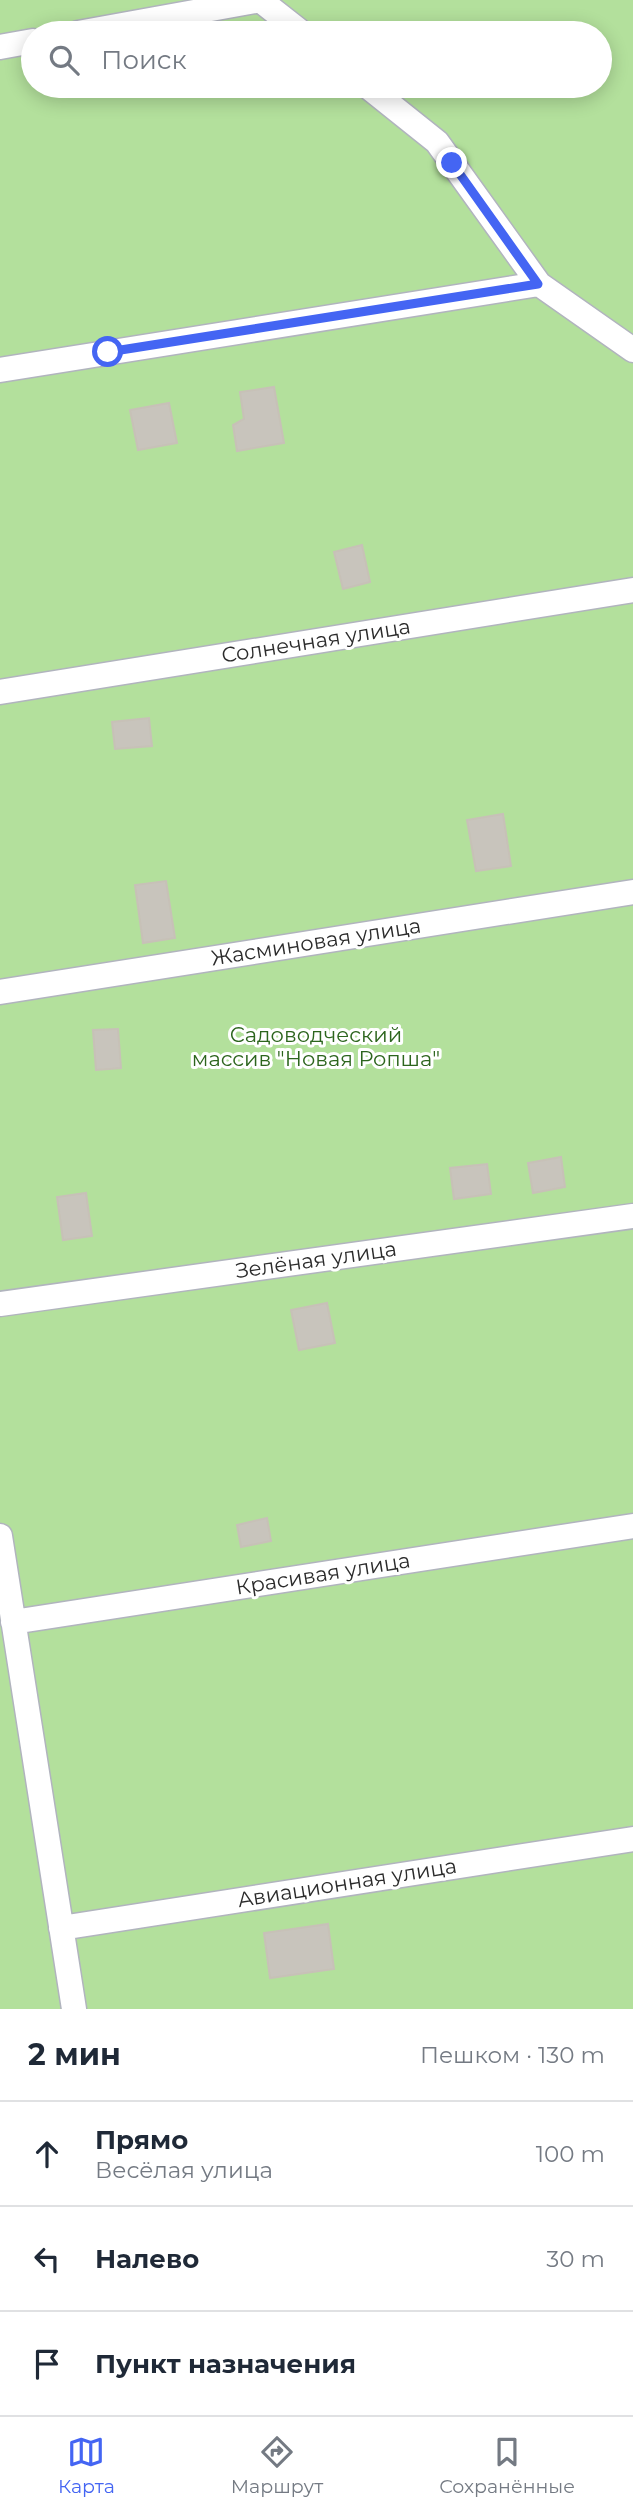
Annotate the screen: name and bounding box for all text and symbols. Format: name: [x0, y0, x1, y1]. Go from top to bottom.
search box: [21, 21, 612, 98]
icon: search: [45, 41, 83, 79]
text: Поиск: [101, 44, 187, 76]
route end: [436, 147, 467, 178]
route start: [92, 336, 123, 367]
street label: Солнечная улица: [220, 613, 412, 668]
street label: Жасминовая улица: [209, 913, 423, 970]
park label: Садоводческий массив "Новая Ропша": [192, 1022, 440, 1071]
street label: Зелёная улица: [234, 1236, 398, 1283]
street label: Красивая улица: [234, 1547, 412, 1600]
street label: Авиационная улица: [236, 1853, 458, 1912]
text: 2 мин: [28, 2036, 121, 2073]
text: Пешком · 130 m: [420, 2041, 605, 2069]
text: Прямо: [95, 2124, 188, 2156]
icon: ahead: [28, 2135, 66, 2173]
text: 100 m: [536, 2140, 605, 2168]
text: Весёлая улица: [95, 2156, 273, 2184]
icon: left: [28, 2240, 66, 2278]
text: Налево: [95, 2243, 199, 2275]
text: 30 m: [546, 2245, 605, 2273]
icon: arrive: [28, 2345, 66, 2383]
text: Пункт назначения: [95, 2348, 356, 2380]
tab: Карта: [58, 2433, 115, 2498]
tab: Маршрут: [231, 2433, 323, 2498]
tab: Сохранённые: [439, 2433, 575, 2498]

